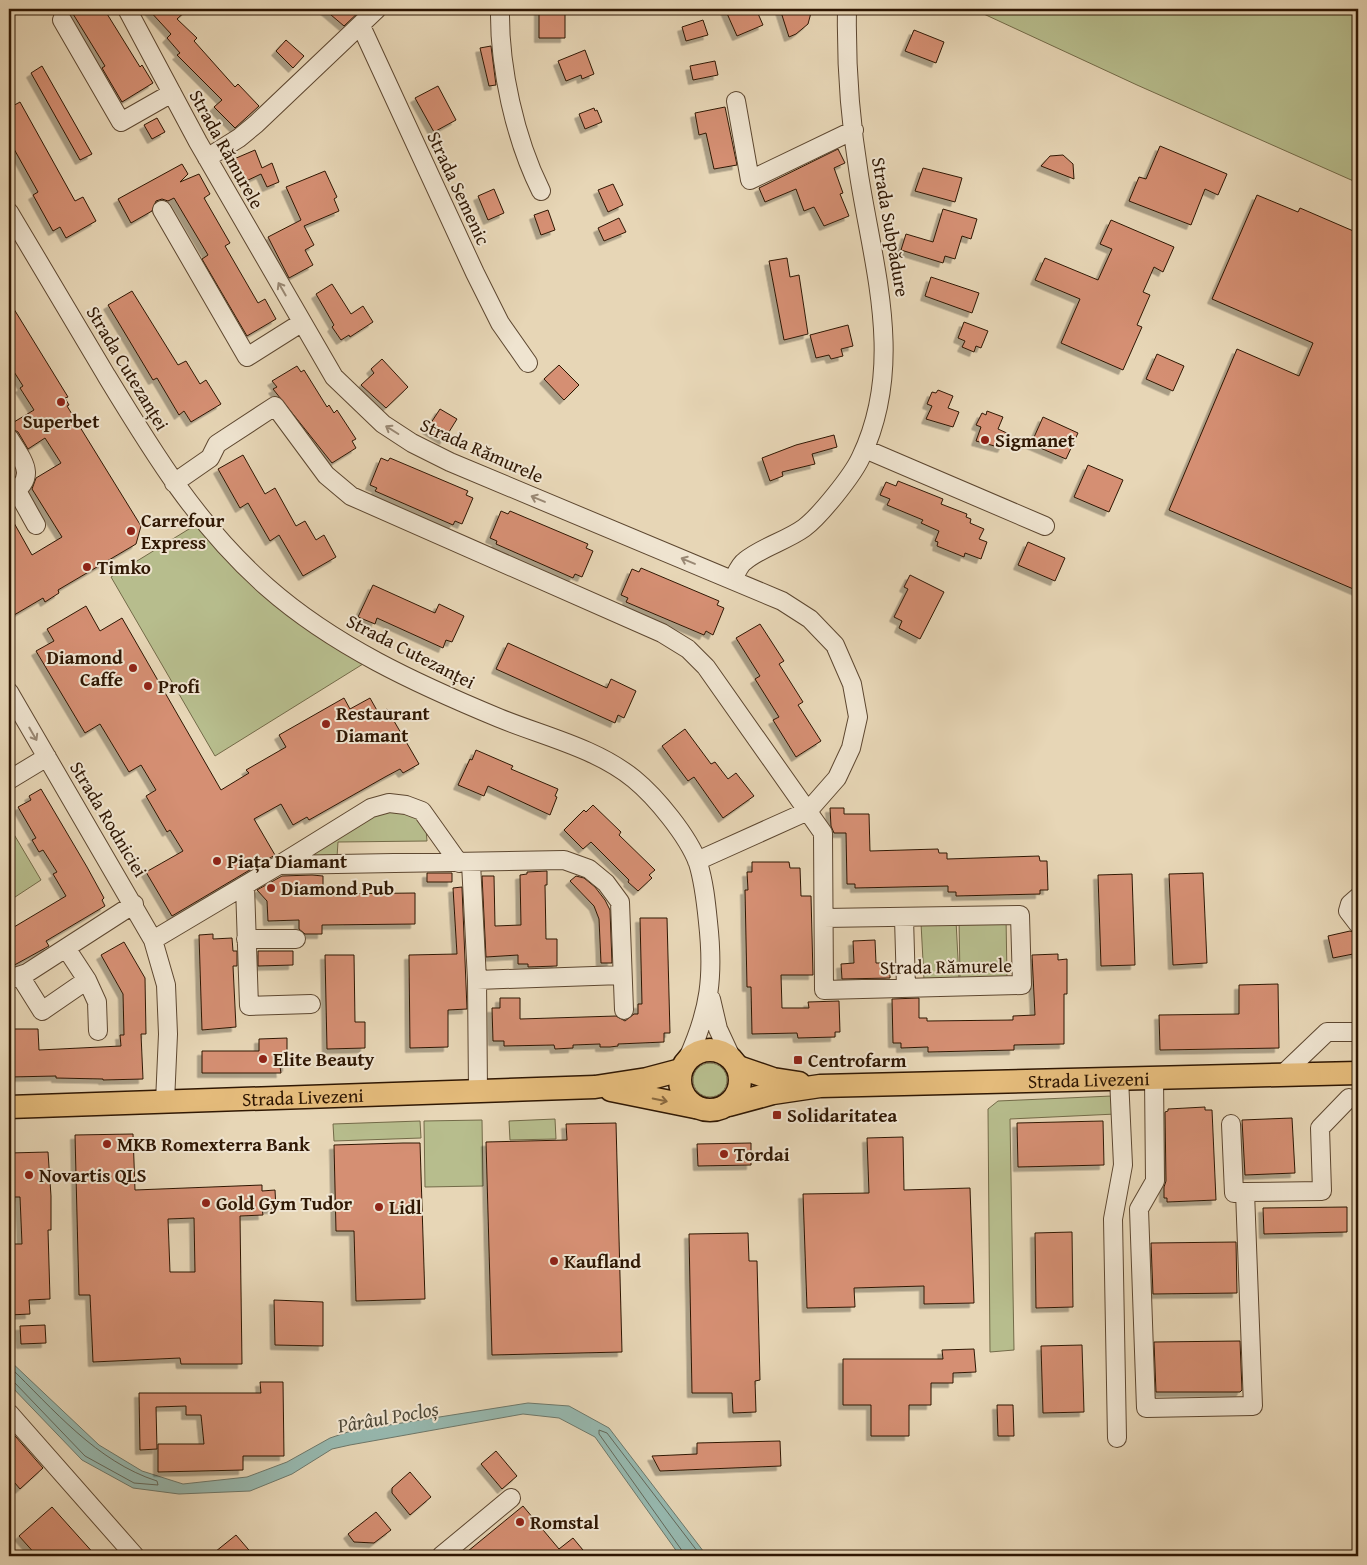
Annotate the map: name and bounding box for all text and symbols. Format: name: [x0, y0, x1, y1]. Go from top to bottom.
street label: Strada Rămurele: [183, 84, 271, 214]
street label: Strada Semenic: [420, 126, 498, 250]
street label: Strada Subpădure: [865, 155, 917, 299]
one-way arrow: [277, 283, 287, 297]
street label: Strada Cutezanței: [80, 300, 176, 436]
marker: Superbet: [55, 396, 67, 408]
place label: Superbet: [23, 407, 100, 435]
street label: Strada Rămurele: [416, 410, 548, 490]
one-way arrow: [385, 424, 399, 434]
place label: Sigmanet: [995, 426, 1075, 454]
marker: Sigmanet: [979, 434, 991, 446]
one-way arrow: [531, 493, 546, 503]
place label: Carrefour Express: [141, 506, 225, 556]
marker: Carrefour Express: [125, 525, 137, 537]
place label: Timko: [97, 553, 151, 581]
one-way arrow: [681, 556, 696, 566]
marker: Timko: [81, 561, 93, 573]
street label: Strada Cutezanței: [342, 607, 480, 695]
place label: Diamond Caffe: [46, 643, 123, 693]
marker: Diamond Caffe: [127, 662, 139, 674]
place label: Profi: [158, 672, 201, 700]
marker: Profi: [142, 680, 154, 692]
place label: Restaurant Diamant: [336, 699, 431, 749]
marker: Restaurant Diamant: [320, 718, 332, 730]
one-way arrow: [29, 726, 39, 740]
street label: Strada Rodniciei: [63, 756, 155, 882]
place label: Piața Diamant: [227, 847, 348, 875]
marker: Piața Diamant: [211, 855, 223, 867]
place label: Diamond Pub: [281, 874, 394, 902]
marker: Diamond Pub: [265, 882, 277, 894]
street label: Strada Rămurele: [880, 951, 1012, 981]
place label: Elite Beauty: [273, 1045, 375, 1073]
place label: Centrofarm: [808, 1046, 907, 1074]
marker: Elite Beauty: [257, 1053, 269, 1065]
marker: Centrofarm: [792, 1054, 804, 1066]
street label: Strada Livezeni: [1028, 1064, 1150, 1095]
street label: Strada Livezeni: [242, 1081, 364, 1113]
one-way arrow: [652, 1095, 668, 1105]
place label: Solidaritatea: [787, 1101, 898, 1129]
marker: Solidaritatea: [771, 1109, 783, 1121]
place label: MKB Romexterra Bank: [117, 1130, 310, 1158]
marker: MKB Romexterra Bank: [101, 1138, 113, 1150]
place label: Tordai: [734, 1140, 790, 1168]
marker: Tordai: [718, 1148, 730, 1160]
place label: Novartis QLS: [39, 1161, 147, 1189]
marker: Novartis QLS: [23, 1169, 35, 1181]
place label: Gold Gym Tudor: [216, 1189, 352, 1217]
place label: Lidl: [389, 1193, 422, 1221]
marker: Gold Gym Tudor: [200, 1197, 212, 1209]
marker: Lidl: [373, 1201, 385, 1213]
place label: Kaufland: [564, 1247, 641, 1275]
marker: Kaufland: [548, 1255, 560, 1267]
water label: Pârâul Pocloș: [334, 1393, 441, 1440]
place label: Romstal: [530, 1508, 599, 1536]
marker: Romstal: [514, 1516, 526, 1528]

